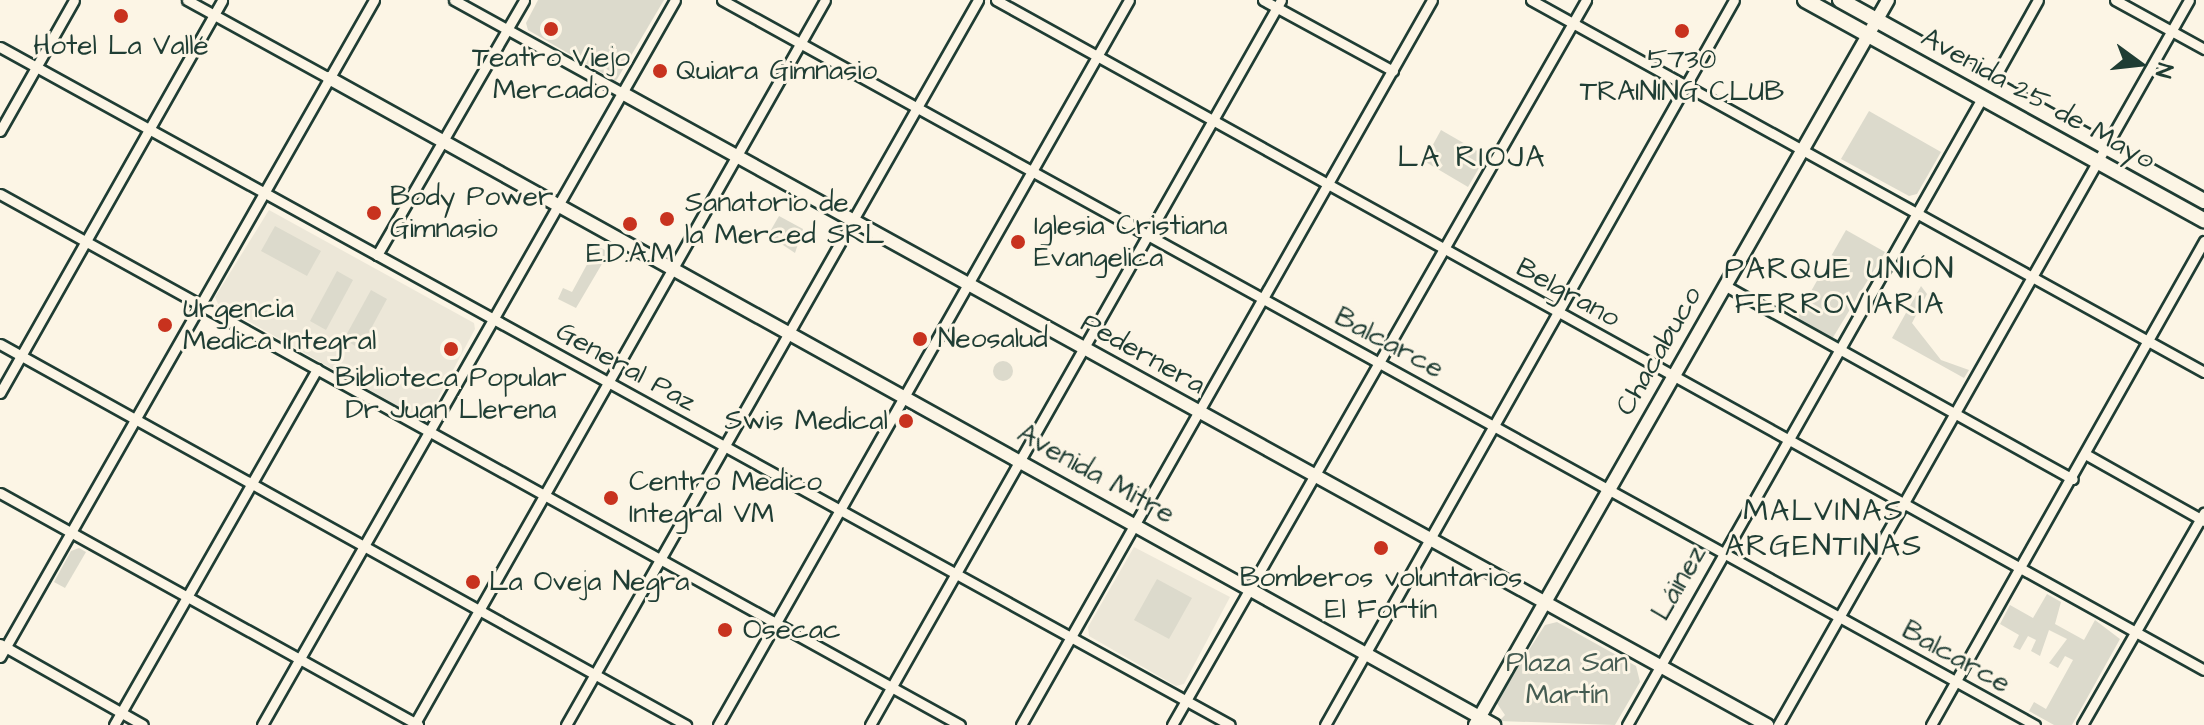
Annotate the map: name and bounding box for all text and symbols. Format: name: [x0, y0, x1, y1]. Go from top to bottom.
marker: Hotel La Vallé: [112, 7, 130, 25]
marker: Teatro Viejo Mercado: [542, 20, 560, 38]
street label: Avenida 25 de Mayo: [1915, 21, 2161, 177]
marker: 5730 TRAINING CLUB: [1673, 22, 1691, 40]
north arrow: [2100, 24, 2180, 104]
place label: Hotel La Vallé: [33, 29, 209, 63]
place label: Teatro Viejo Mercado: [472, 41, 630, 107]
place label: 5730 TRAINING CLUB: [1580, 43, 1784, 109]
place label: Quiara Gimnasio: [676, 54, 877, 88]
text: N: [2147, 60, 2180, 81]
marker: Quiara Gimnasio: [651, 62, 669, 80]
district label: LA RIOJA: [1397, 139, 1547, 175]
place label: Body Power Gimnasio: [390, 180, 553, 246]
place label: Sanatorio de la Merced SRL: [685, 186, 884, 252]
marker: Body Power Gimnasio: [365, 204, 383, 222]
marker: Sanatorio de la Merced SRL: [656, 208, 678, 230]
place label: Iglesia Cristiana Evangelica: [1034, 209, 1228, 275]
marker: E.D.A.M: [621, 215, 639, 233]
marker: Iglesia Cristiana Evangelica: [1009, 233, 1027, 251]
place label: E.D.A.M: [586, 237, 674, 271]
street label: Belgrano: [1510, 251, 1626, 335]
district label: PARQUE UNIÓN FERROVIARIA: [1725, 251, 1955, 322]
street label: Chacabuco: [1609, 281, 1709, 421]
place label: Urgencia Medica Integral: [183, 292, 376, 358]
street label: Balcarce: [1329, 300, 1449, 386]
street label: Pedernera: [1075, 306, 1211, 402]
marker: Urgencia Medica Integral: [154, 314, 176, 336]
street label: General Paz: [550, 315, 702, 419]
place label: Neosalud: [938, 322, 1048, 356]
marker: Neosalud: [909, 328, 931, 350]
marker: Biblioteca Popular Dr Juan Llerena: [442, 340, 460, 358]
place label: Biblioteca Popular Dr Juan Llerena: [335, 361, 567, 427]
place label: Swis Medical: [725, 404, 888, 438]
marker: Swis Medical: [895, 410, 917, 432]
street label: Avenida Mitre: [1011, 417, 1181, 531]
place label: Centro Medico Integral VM: [629, 465, 822, 531]
marker: Centro Medico Integral VM: [600, 487, 622, 509]
district label: MALVINAS ARGENTINAS: [1725, 493, 1923, 564]
marker: Bomberos voluntarios El Fortín: [1372, 539, 1390, 557]
street label: Láinez: [1644, 540, 1714, 626]
place label: Bomberos voluntarios El Fortín: [1240, 561, 1522, 627]
place label: La Oveja Negra: [489, 565, 690, 599]
marker: La Oveja Negra: [464, 573, 482, 591]
place label: Osecac: [743, 613, 841, 647]
street label: Balcarce: [1896, 613, 2016, 701]
marker: Osecac: [714, 619, 736, 641]
park label: Plaza San Martín: [1506, 646, 1628, 712]

